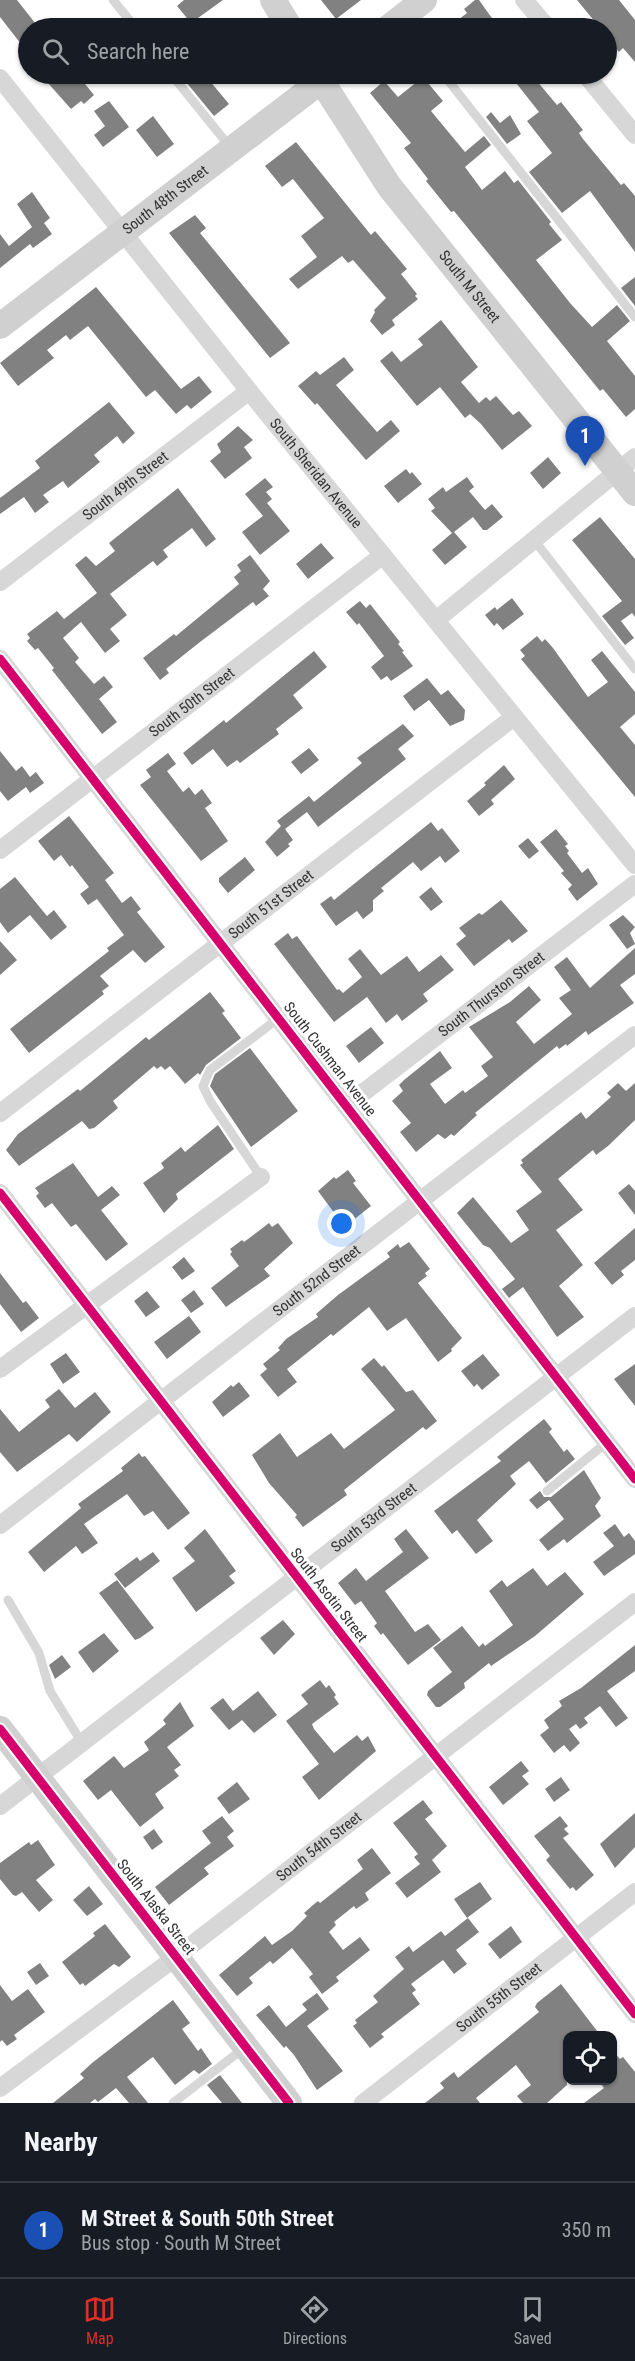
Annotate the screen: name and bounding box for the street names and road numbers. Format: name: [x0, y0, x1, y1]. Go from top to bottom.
street label: South 48th Street: [119, 161, 212, 238]
street label: South M Street: [435, 247, 504, 326]
street label: South Sheridan Avenue: [266, 415, 366, 532]
street label: South 49th Street: [79, 447, 172, 524]
street label: South 50th Street: [145, 664, 238, 741]
street label: South 51st Street: [225, 866, 317, 943]
street label: South Thurston Street: [435, 948, 548, 1041]
street label: South Cushman Avenue: [280, 998, 380, 1120]
street label: South 52nd Street: [269, 1241, 364, 1320]
street label: South 53rd Street: [327, 1479, 420, 1556]
street label: South Asotin Street: [287, 1544, 371, 1646]
street label: South 54th Street: [273, 1808, 365, 1885]
street label: South Alaska Street: [113, 1856, 199, 1958]
street label: South 55th Street: [453, 1959, 545, 2036]

